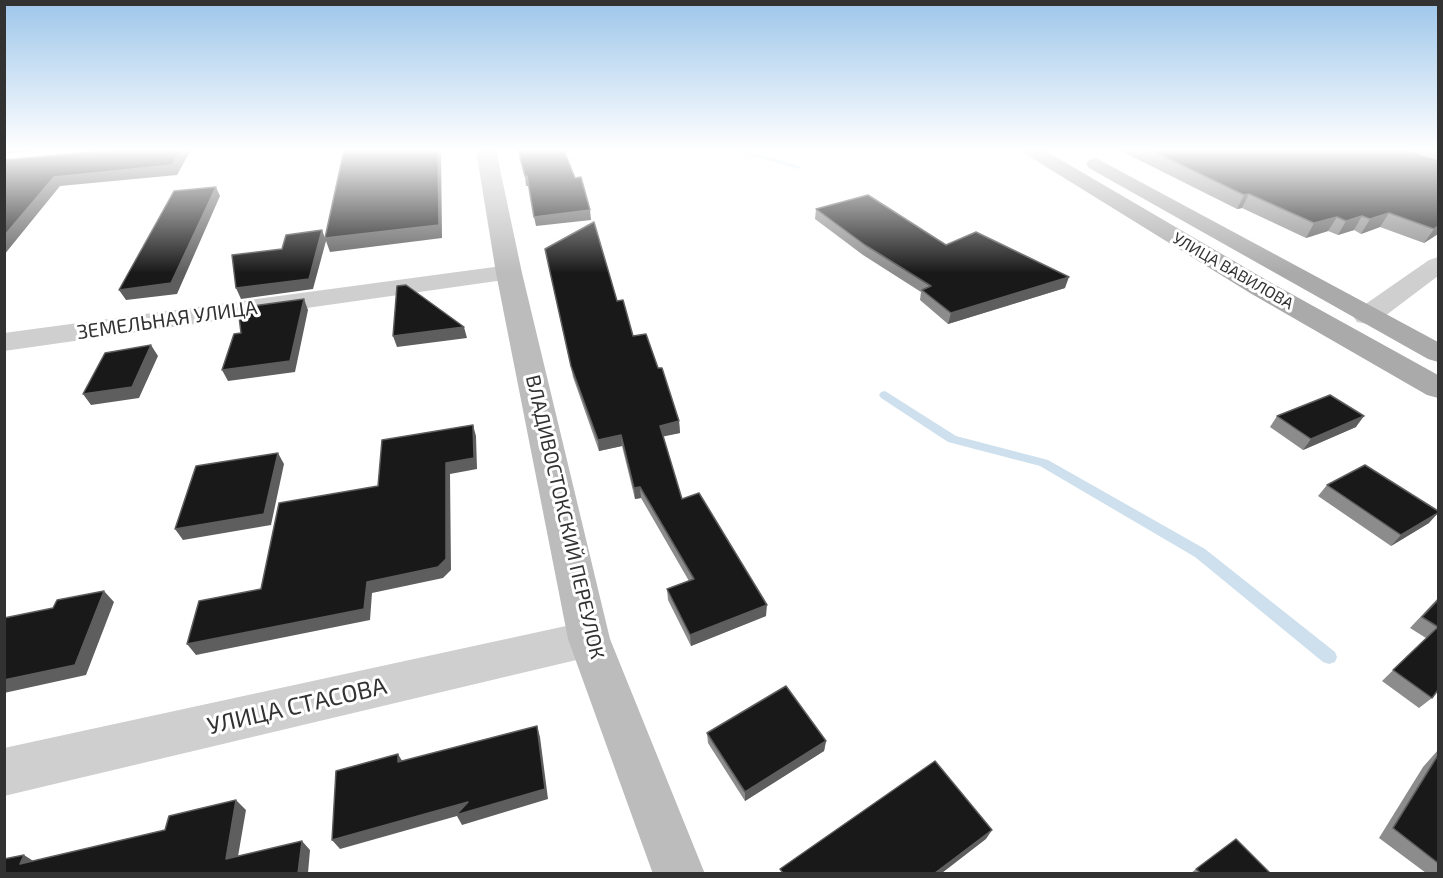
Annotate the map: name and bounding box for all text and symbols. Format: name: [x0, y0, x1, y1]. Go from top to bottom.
street label: УЛИЦА ВАВИЛОВА: [1169, 229, 1297, 313]
street label: ЗЕМЕЛЬНАЯ УЛИЦА: [75, 295, 259, 345]
street label: ВЛАДИВОСТОКСКИЙ ПЕРЕУЛОК: [521, 373, 609, 661]
street label: УЛИЦА СТАСОВА: [204, 671, 390, 741]

